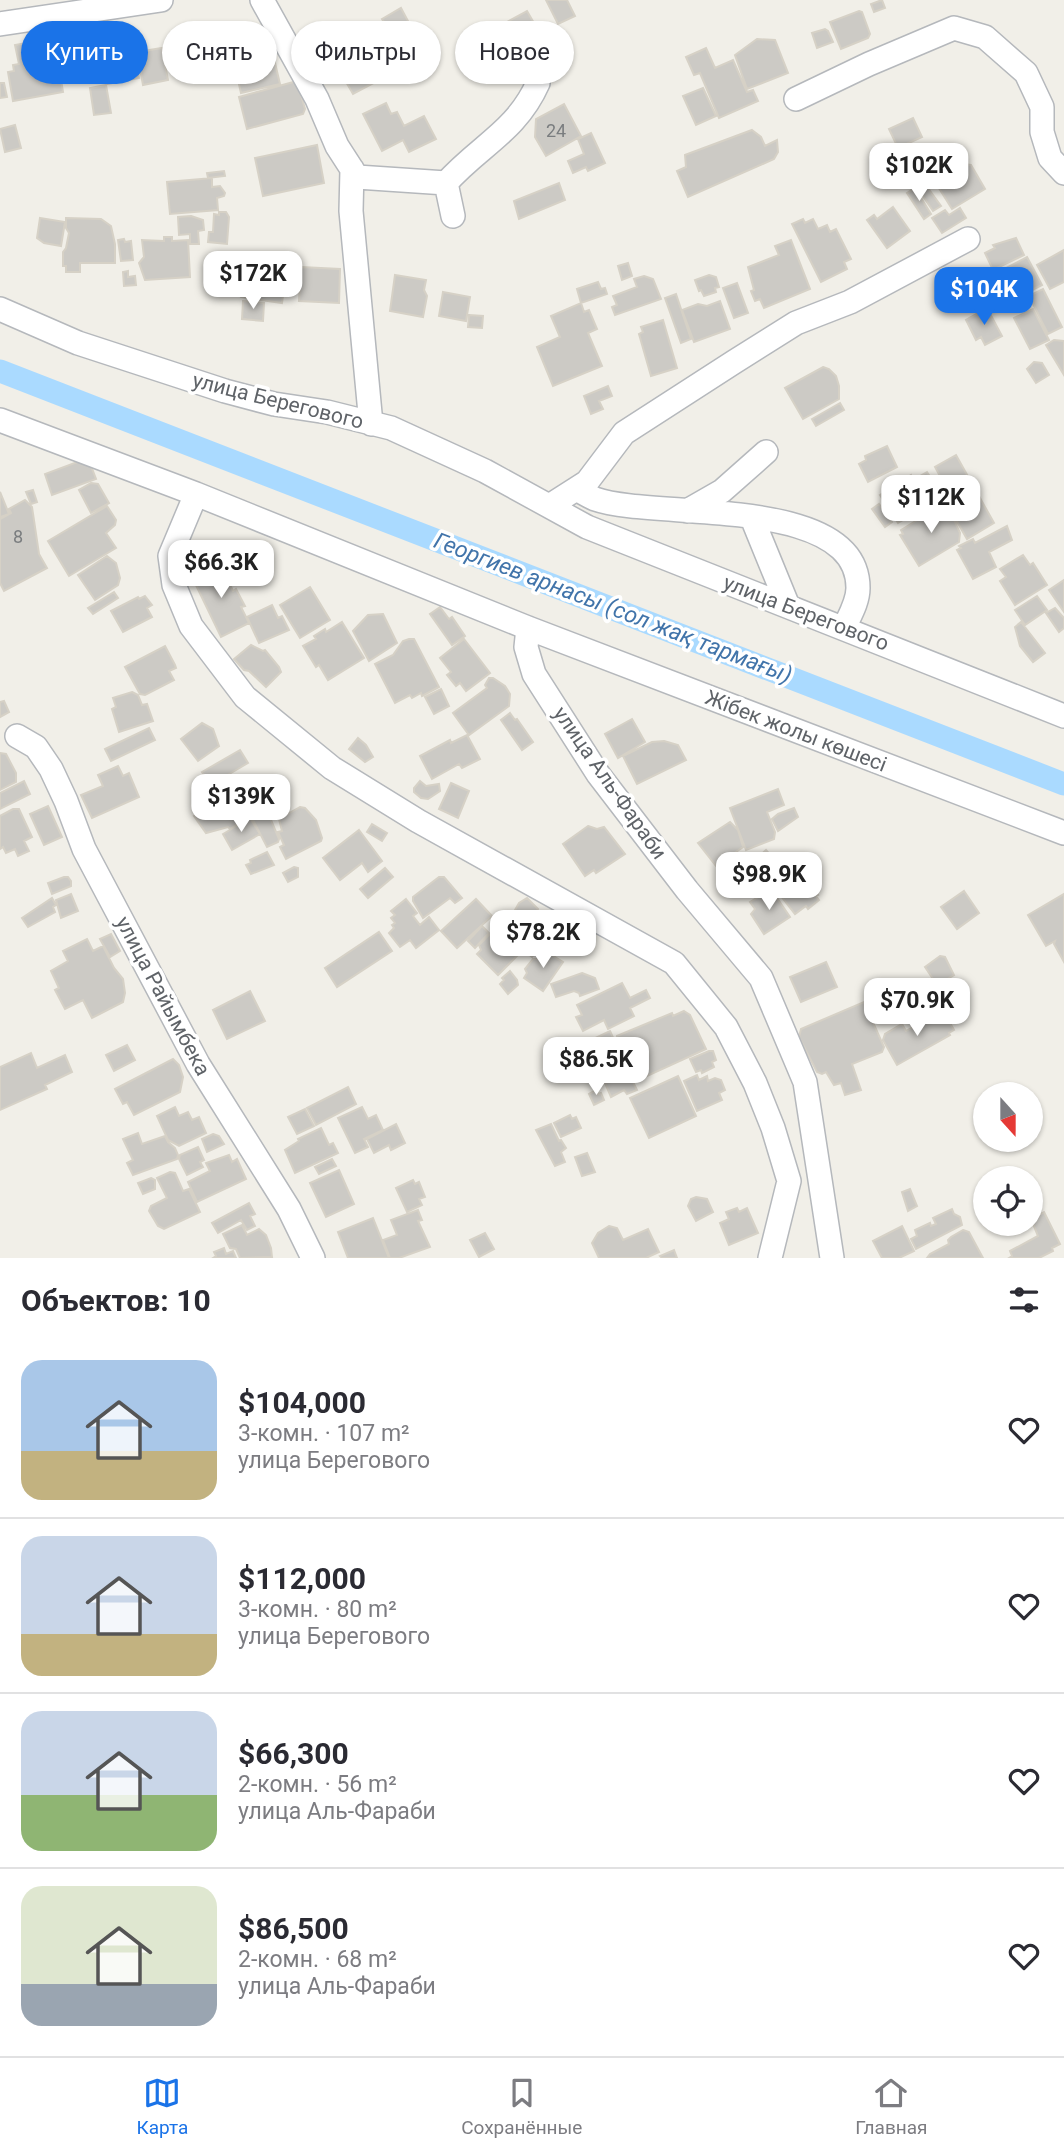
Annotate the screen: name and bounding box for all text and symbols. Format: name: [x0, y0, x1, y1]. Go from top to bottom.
chip: Купить: [21, 21, 148, 84]
chip: Снять: [162, 21, 277, 84]
chip: Фильтры: [291, 21, 441, 84]
chip: Новое: [455, 21, 574, 84]
house number: 24: [546, 120, 566, 141]
pin: $102K: [870, 144, 968, 203]
text: $102K: [885, 152, 953, 179]
pin: $172K: [204, 252, 302, 311]
text: $172K: [219, 260, 287, 287]
pin: $104K: [935, 268, 1033, 327]
text: $104K: [950, 276, 1018, 303]
street label: улица Берегового: [190, 368, 366, 434]
pin: $112K: [882, 476, 980, 535]
text: $112K: [897, 484, 965, 511]
house number: 8: [13, 526, 23, 547]
water label: Георгиев арнасы (сол жақ тармағы): [430, 527, 796, 689]
pin: $66.3K: [164, 540, 278, 600]
text: $66.3K: [184, 549, 258, 576]
street label: улица Берегового: [720, 570, 892, 656]
street label: Жібек жолы көшесі: [702, 685, 890, 777]
street label: улица Аль-Фараби: [548, 702, 672, 864]
pin: $139K: [192, 774, 290, 834]
text: $139K: [207, 783, 275, 810]
pin: $98.9K: [712, 852, 826, 912]
text: $98.9K: [732, 861, 806, 888]
pin: $78.2K: [486, 911, 600, 970]
street label: улица Райымбека: [111, 912, 215, 1080]
text: $78.2K: [506, 919, 580, 946]
pin: $70.9K: [860, 978, 974, 1038]
text: $70.9K: [880, 987, 954, 1014]
pin: $86.5K: [539, 1038, 653, 1097]
text: $86.5K: [559, 1046, 633, 1073]
north arrow: [973, 1082, 1043, 1152]
map controls: [973, 1082, 1043, 1236]
button: locate: [973, 1166, 1043, 1236]
icon: filters: [1005, 1281, 1043, 1319]
text: Объектов: 10: [21, 1283, 211, 1318]
text: $104,000: [238, 1385, 366, 1420]
icon: home: [77, 1388, 161, 1472]
icon: heart: [1005, 1411, 1043, 1449]
text: 3-комн. · 107 m²: [238, 1420, 410, 1447]
text: улица Берегового: [238, 1447, 430, 1474]
text: $112,000: [238, 1561, 366, 1596]
icon: home: [77, 1564, 161, 1648]
icon: heart: [1005, 1587, 1043, 1625]
text: 3-комн. · 80 m²: [238, 1596, 397, 1623]
text: улица Берегового: [238, 1623, 430, 1650]
text: $66,300: [238, 1736, 349, 1771]
icon: home: [77, 1739, 161, 1823]
icon: heart: [1005, 1762, 1043, 1800]
text: 2-комн. · 56 m²: [238, 1771, 397, 1798]
text: улица Аль-Фараби: [238, 1798, 436, 1825]
text: $86,500: [238, 1911, 349, 1946]
icon: home: [77, 1914, 161, 1998]
icon: heart: [1005, 1937, 1043, 1975]
text: 2-комн. · 68 m²: [238, 1946, 397, 1973]
text: улица Аль-Фараби: [238, 1973, 436, 2000]
tab: Карта: [136, 2074, 188, 2139]
tab: Сохранённые: [461, 2074, 582, 2139]
tab: Главная: [855, 2074, 928, 2139]

